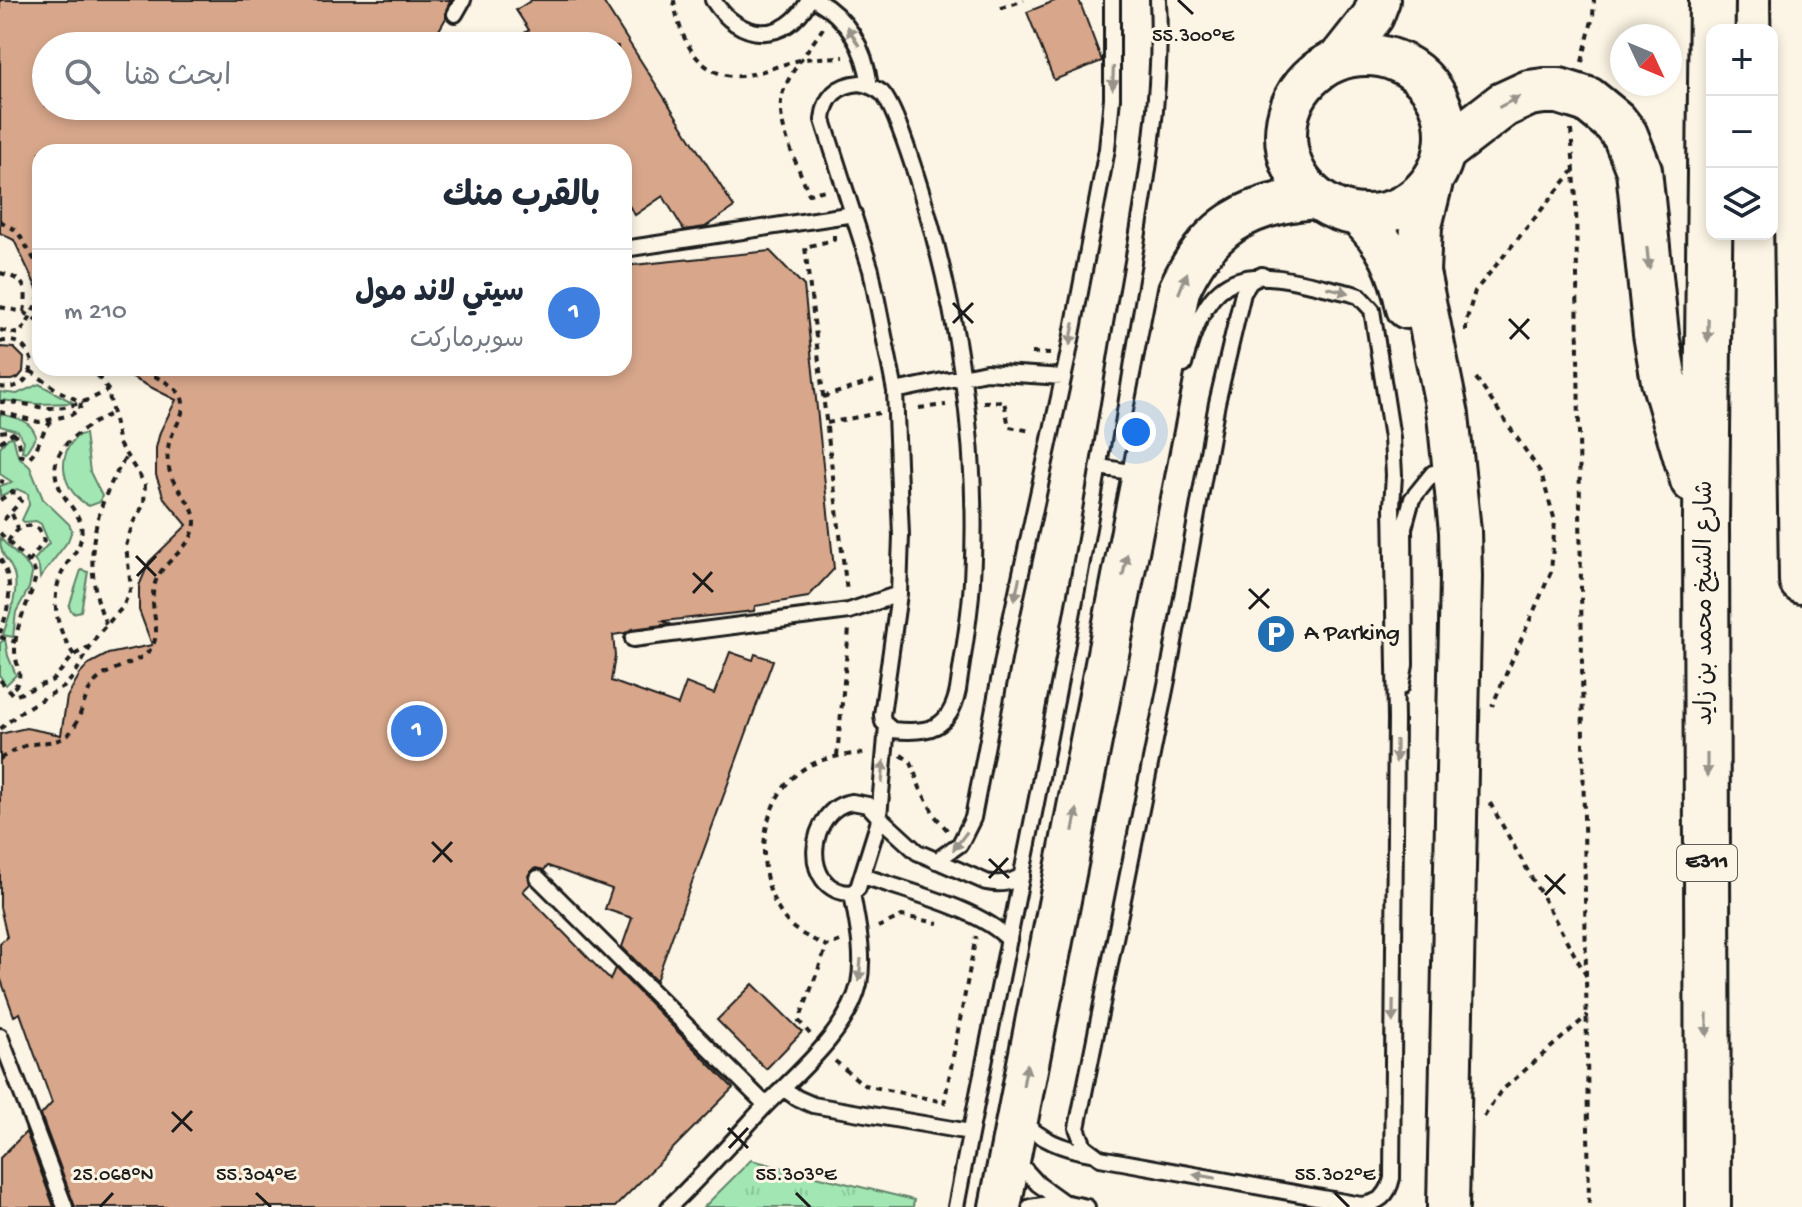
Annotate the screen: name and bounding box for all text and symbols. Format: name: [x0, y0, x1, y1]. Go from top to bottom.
north arrow: [1610, 24, 1682, 96]
map controls: [1706, 24, 1778, 240]
button: +: [1706, 24, 1778, 96]
one-way arrow: [846, 25, 861, 48]
text: 55.300°E: [1152, 26, 1235, 49]
search box: [32, 32, 632, 120]
icon: search: [60, 54, 104, 98]
text: ابحث هنا: [124, 61, 231, 96]
one-way arrow: [1106, 66, 1119, 91]
one-way arrow: [1498, 96, 1521, 109]
button: −: [1706, 96, 1778, 168]
button: layers: [1706, 168, 1778, 240]
text: بالقرب منك: [443, 179, 600, 219]
one-way arrow: [1642, 246, 1655, 271]
one-way arrow: [1177, 271, 1190, 295]
text: سيتي لاند مول: [355, 277, 524, 312]
one-way arrow: [1326, 284, 1351, 297]
text: 210 m: [64, 298, 127, 329]
text: 1: [569, 298, 579, 329]
one-way arrow: [1702, 318, 1714, 343]
one-way arrow: [1065, 322, 1077, 347]
text: سوبرماركت: [410, 326, 524, 357]
your location: [1116, 412, 1156, 452]
street label: شارع الشيخ محمد بن زايد: [1692, 480, 1721, 726]
one-way arrow: [1119, 552, 1131, 577]
one-way arrow: [1010, 576, 1023, 601]
parking icon: A Parking: [1255, 613, 1297, 655]
place label: A Parking: [1304, 620, 1400, 649]
pin: 1: [391, 701, 443, 761]
one-way arrow: [1390, 739, 1402, 764]
one-way arrow: [1700, 753, 1713, 778]
one-way arrow: [877, 759, 890, 784]
one-way arrow: [1069, 807, 1081, 832]
one-way arrow: [953, 831, 969, 851]
road number: E311: [1677, 845, 1737, 881]
one-way arrow: [853, 958, 866, 983]
one-way arrow: [1387, 999, 1399, 1024]
one-way arrow: [1701, 1013, 1713, 1038]
one-way arrow: [1020, 1063, 1032, 1088]
text: 25.068°N: [72, 1165, 154, 1188]
text: 55.304°E: [216, 1165, 298, 1188]
text: 55.303°E: [756, 1165, 838, 1188]
text: 55.302°E: [1295, 1165, 1377, 1188]
one-way arrow: [1192, 1170, 1217, 1182]

